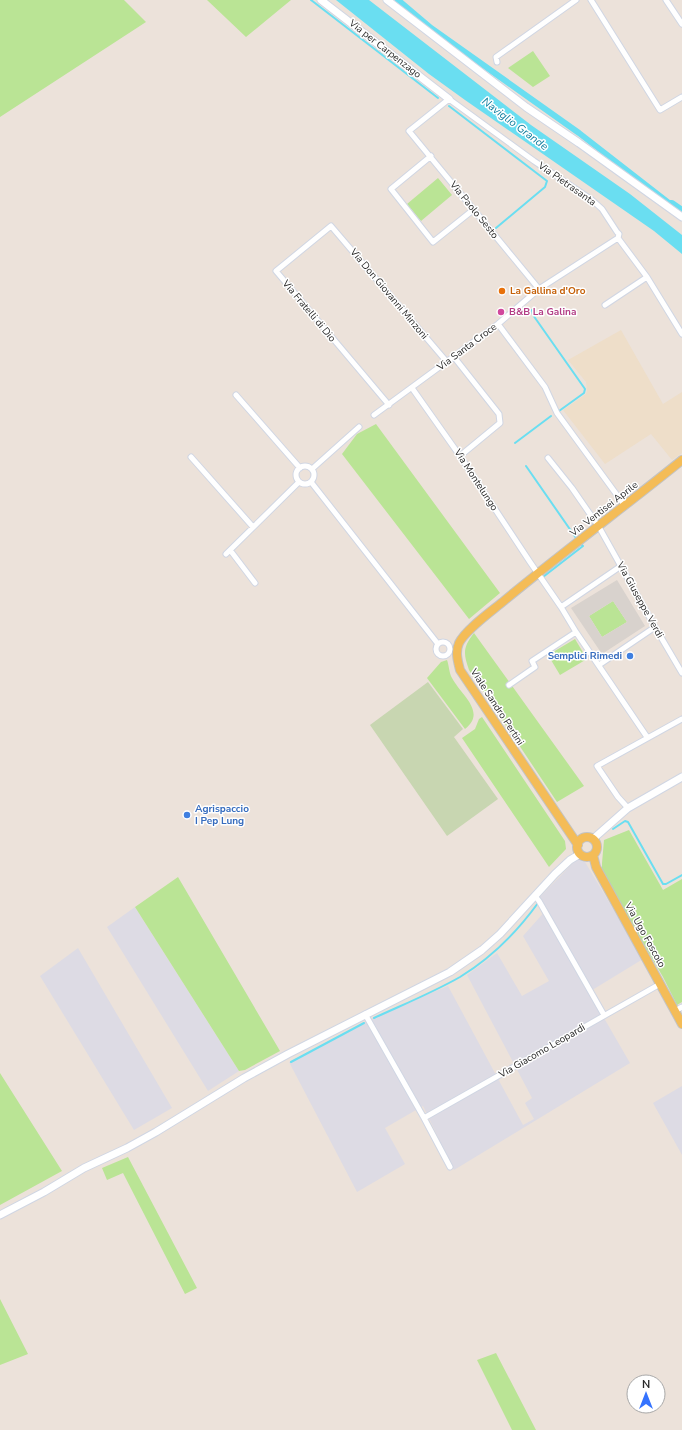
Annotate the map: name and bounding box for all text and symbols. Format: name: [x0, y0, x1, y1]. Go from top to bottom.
street label: Via per Carpenzago: [345, 16, 424, 82]
water label: Naviglio Grande: [479, 94, 551, 154]
street label: Via Pietrasanta: [534, 158, 599, 209]
street label: Via Paolo Sesto: [446, 177, 502, 242]
street label: Via Don Giovanni Minzoni: [346, 245, 431, 342]
street label: Via Fratelli di Dio: [278, 276, 339, 345]
place label: La Gallina d'Oro: [510, 284, 586, 298]
marker: La Gallina d'Oro: [497, 286, 507, 296]
place label: B&B La Galina: [509, 305, 576, 319]
marker: B&B La Galina: [496, 307, 506, 317]
street label: Via Santa Croce: [434, 320, 500, 375]
street label: Via Montelungo: [450, 445, 502, 514]
street label: Via Ventisei Aprile: [566, 478, 641, 541]
street label: Via Giuseppe Verdi: [613, 558, 667, 641]
place label: Semplici Rimedi: [548, 649, 622, 663]
marker: Semplici Rimedi: [625, 651, 635, 661]
street label: Viale Sandro Pertini: [466, 665, 527, 748]
place label: Agrispaccio I Pep Lung: [195, 802, 249, 828]
marker: Agrispaccio I Pep Lung: [182, 810, 192, 820]
street label: Via Ugo Foscolo: [621, 899, 669, 971]
street label: Via Giacomo Leopardi: [495, 1020, 588, 1082]
north arrow: [626, 1374, 666, 1414]
text: N: [642, 1377, 650, 1392]

